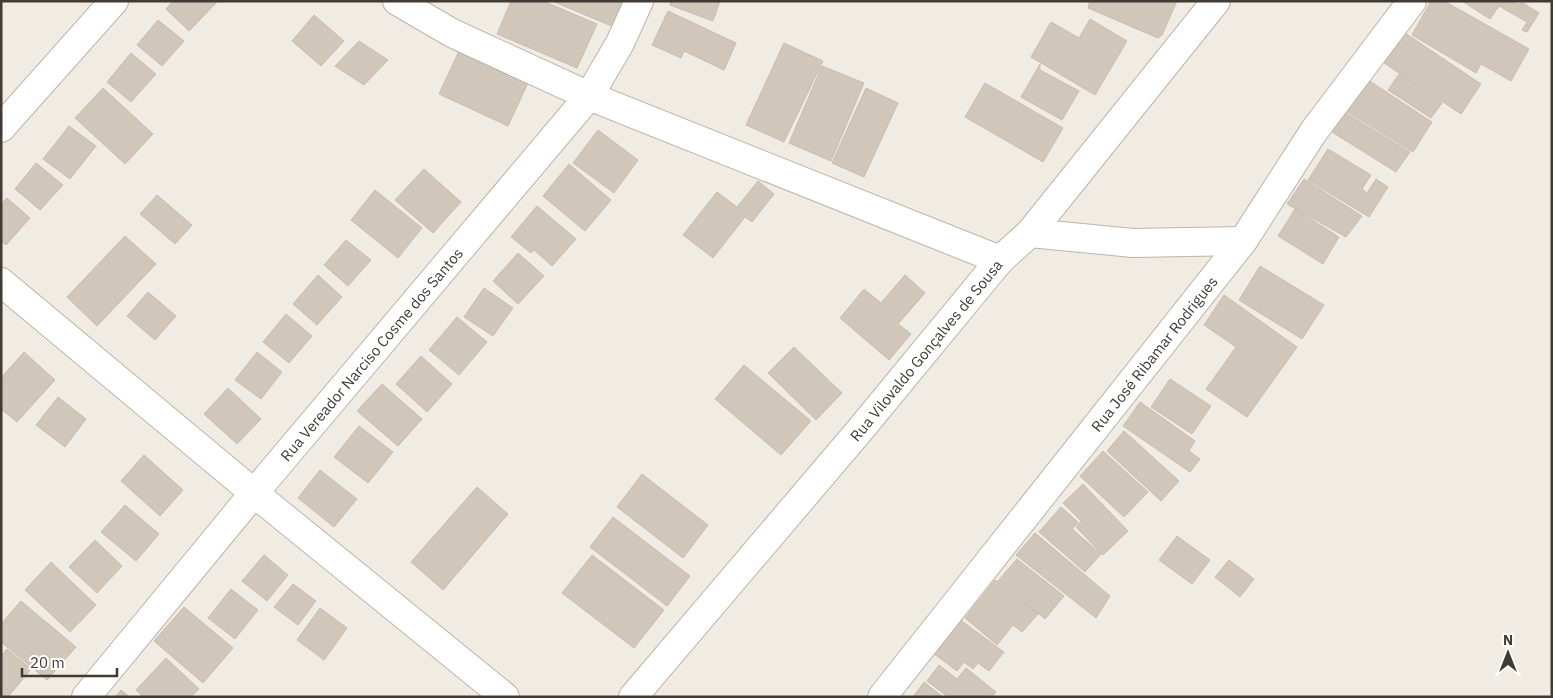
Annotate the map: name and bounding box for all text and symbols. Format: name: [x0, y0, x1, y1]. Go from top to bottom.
street label: Rua Vereador Narciso Cosme dos Santos: [276, 244, 467, 465]
street label: Rua Vilovaldo Gonçalves de Sousa: [845, 255, 1006, 445]
street label: Rua José Ribamar Rodrigues: [1087, 272, 1221, 435]
north arrow: [1483, 628, 1533, 678]
text: N: [1503, 631, 1513, 649]
scale bar: [22, 646, 118, 678]
text: 20 m: [30, 653, 65, 672]

